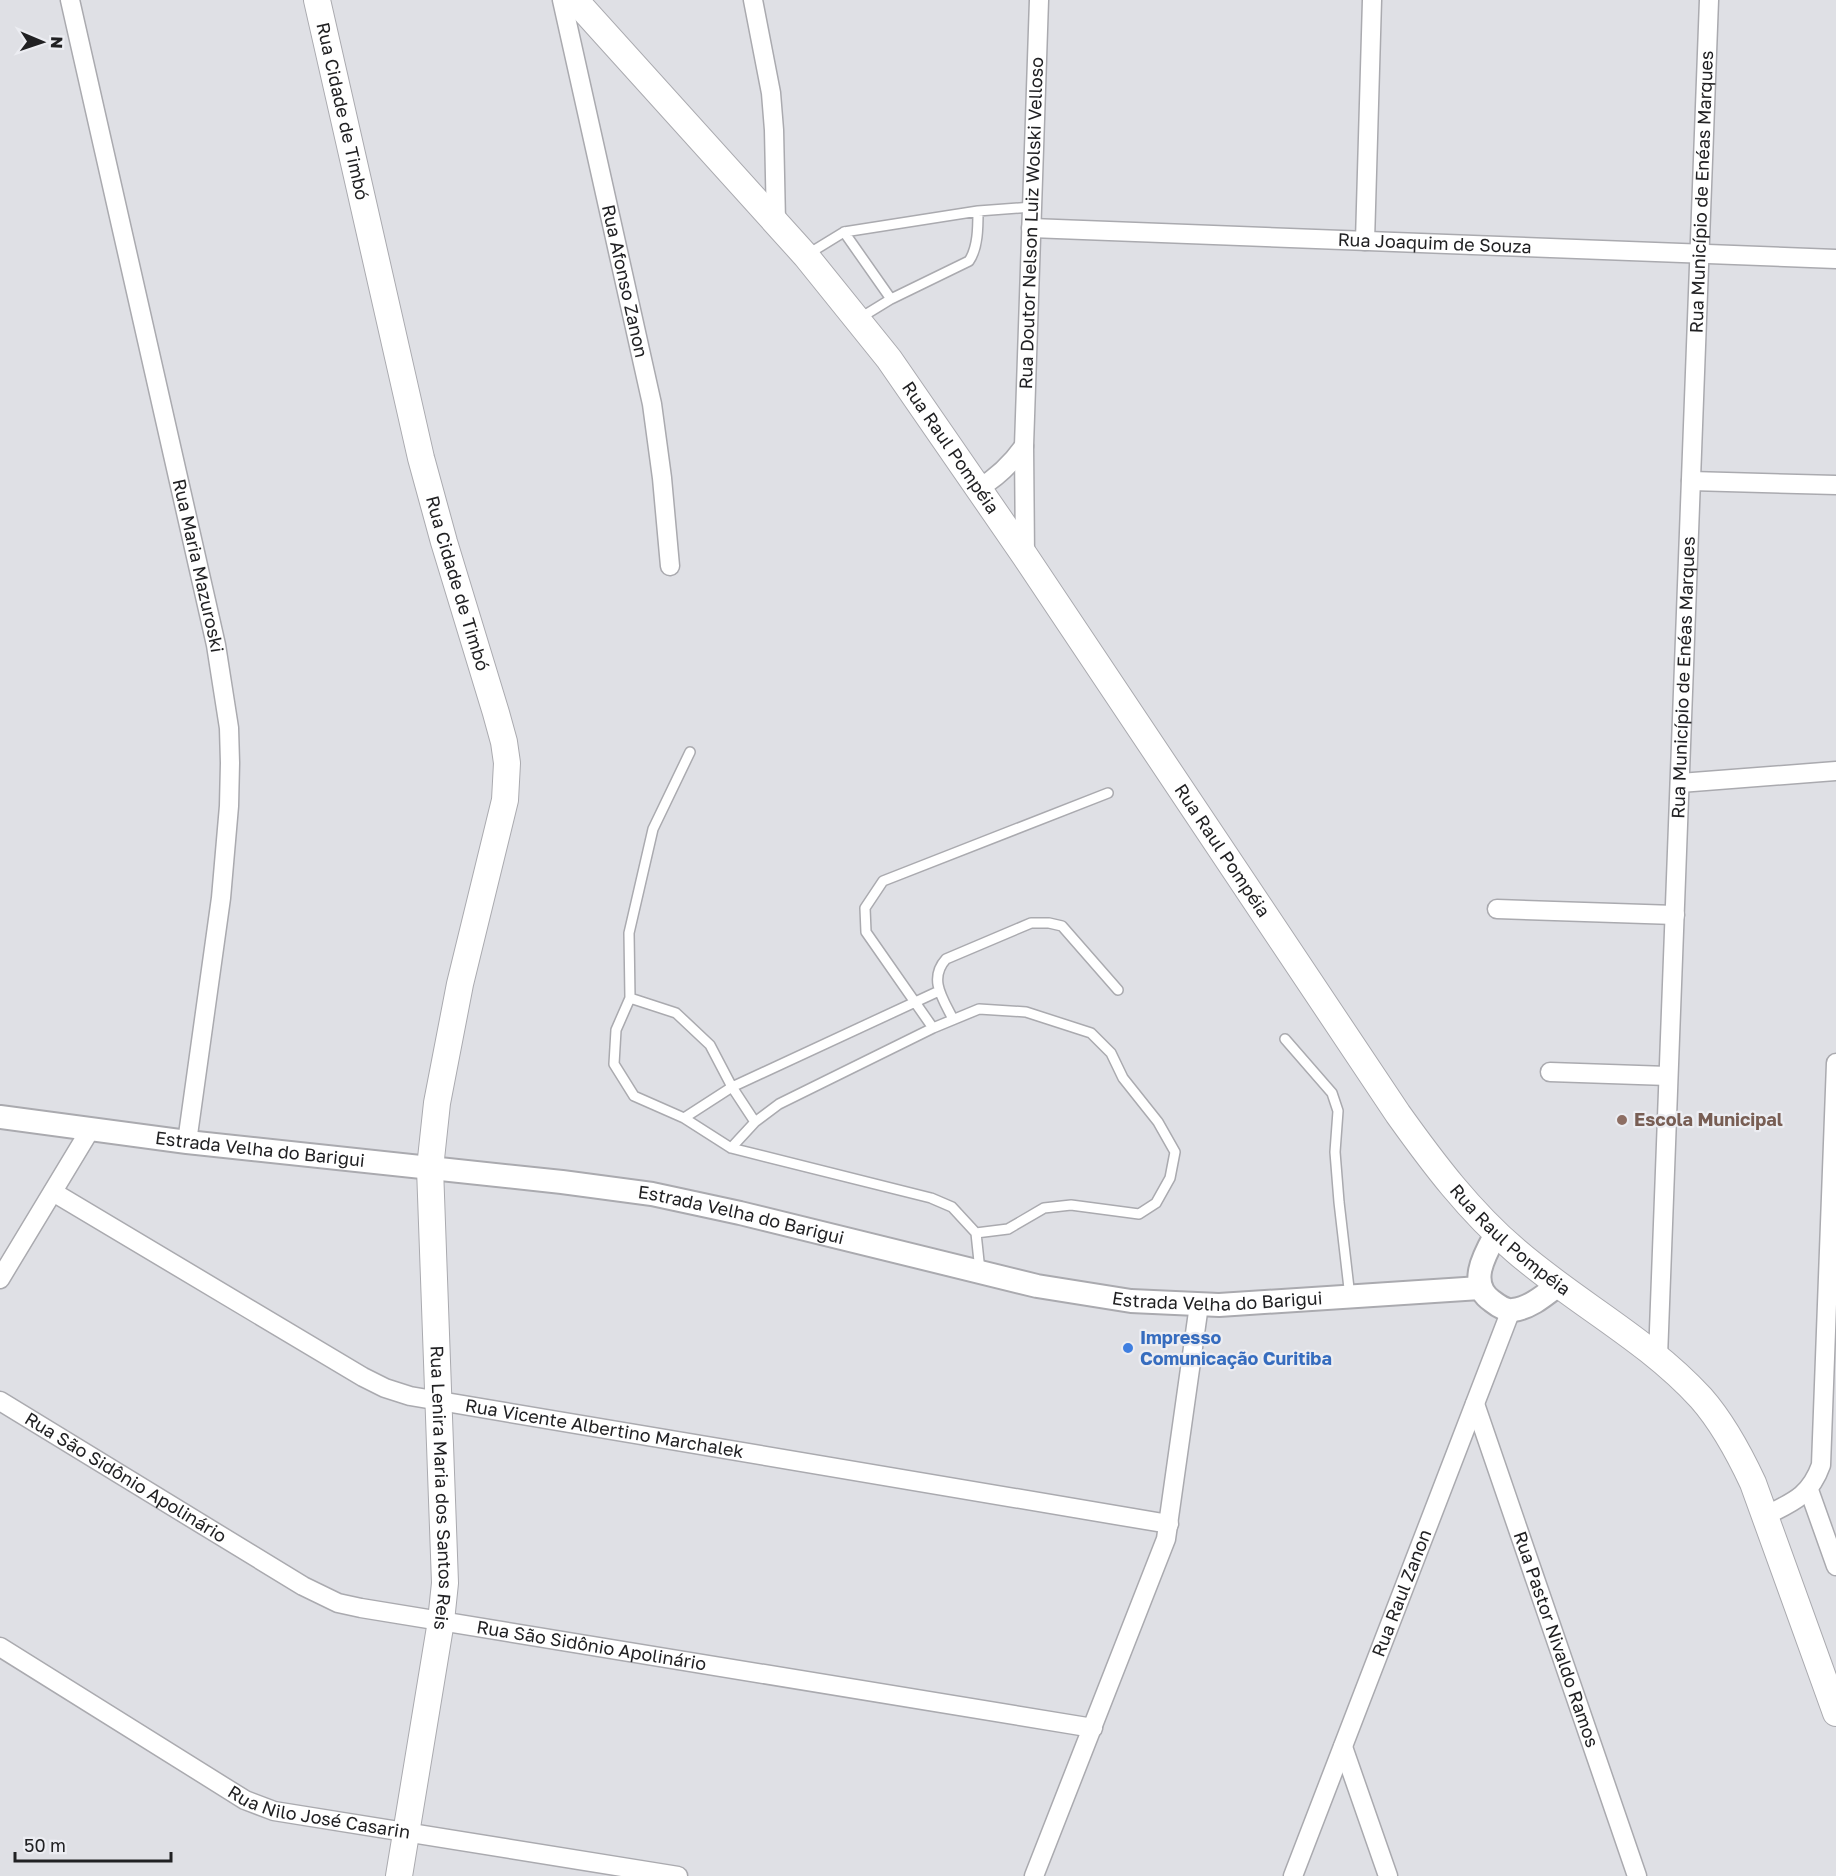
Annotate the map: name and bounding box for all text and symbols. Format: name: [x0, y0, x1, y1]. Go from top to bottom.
north arrow: [12, 12, 72, 72]
street label: Rua Cidade de Timbó: [312, 20, 374, 202]
text: N: [47, 36, 67, 49]
street label: Rua Município de Enéas Marques: [1684, 50, 1717, 334]
street label: Rua Doutor Nelson Luiz Wolski Velloso: [1014, 57, 1047, 390]
street label: Rua Afonso Zanon: [598, 202, 653, 360]
street label: Rua Joaquim de Souza: [1337, 228, 1532, 257]
street label: Rua Raul Pompéia: [898, 377, 1004, 518]
street label: Rua Maria Mazuroski: [169, 476, 229, 654]
street label: Rua Cidade de Timbó: [422, 493, 494, 673]
street label: Rua Município de Enéas Marques: [1666, 536, 1699, 819]
street label: Rua Raul Pompéia: [1170, 779, 1275, 921]
place label: Escola Municipal: [1634, 1108, 1783, 1130]
marker: Escola Municipal: [1615, 1113, 1629, 1127]
street label: Estrada Velha do Barigui: [154, 1126, 366, 1171]
street label: Rua Raul Pompéia: [1446, 1179, 1575, 1300]
street label: Estrada Velha do Barigui: [637, 1180, 847, 1248]
street label: Estrada Velha do Barigui: [1111, 1286, 1323, 1315]
place label: Impresso Comunicação Curitiba: [1140, 1326, 1332, 1369]
marker: Impresso Comunicação Curitiba: [1121, 1341, 1135, 1355]
street label: Rua Lenira Maria dos Santos Reis: [426, 1345, 457, 1632]
street label: Rua Vicente Albertino Marchalek: [464, 1393, 746, 1462]
street label: Rua São Sidônio Apolinário: [21, 1407, 231, 1547]
street label: Rua Raul Zanon: [1366, 1526, 1435, 1660]
street label: Rua Pastor Nivaldo Ramos: [1510, 1528, 1604, 1750]
street label: Rua São Sidônio Apolinário: [475, 1615, 708, 1674]
street label: Rua Nilo José Casarin: [224, 1780, 412, 1843]
scale bar: [15, 1825, 171, 1863]
text: 50 m: [24, 1834, 66, 1856]

